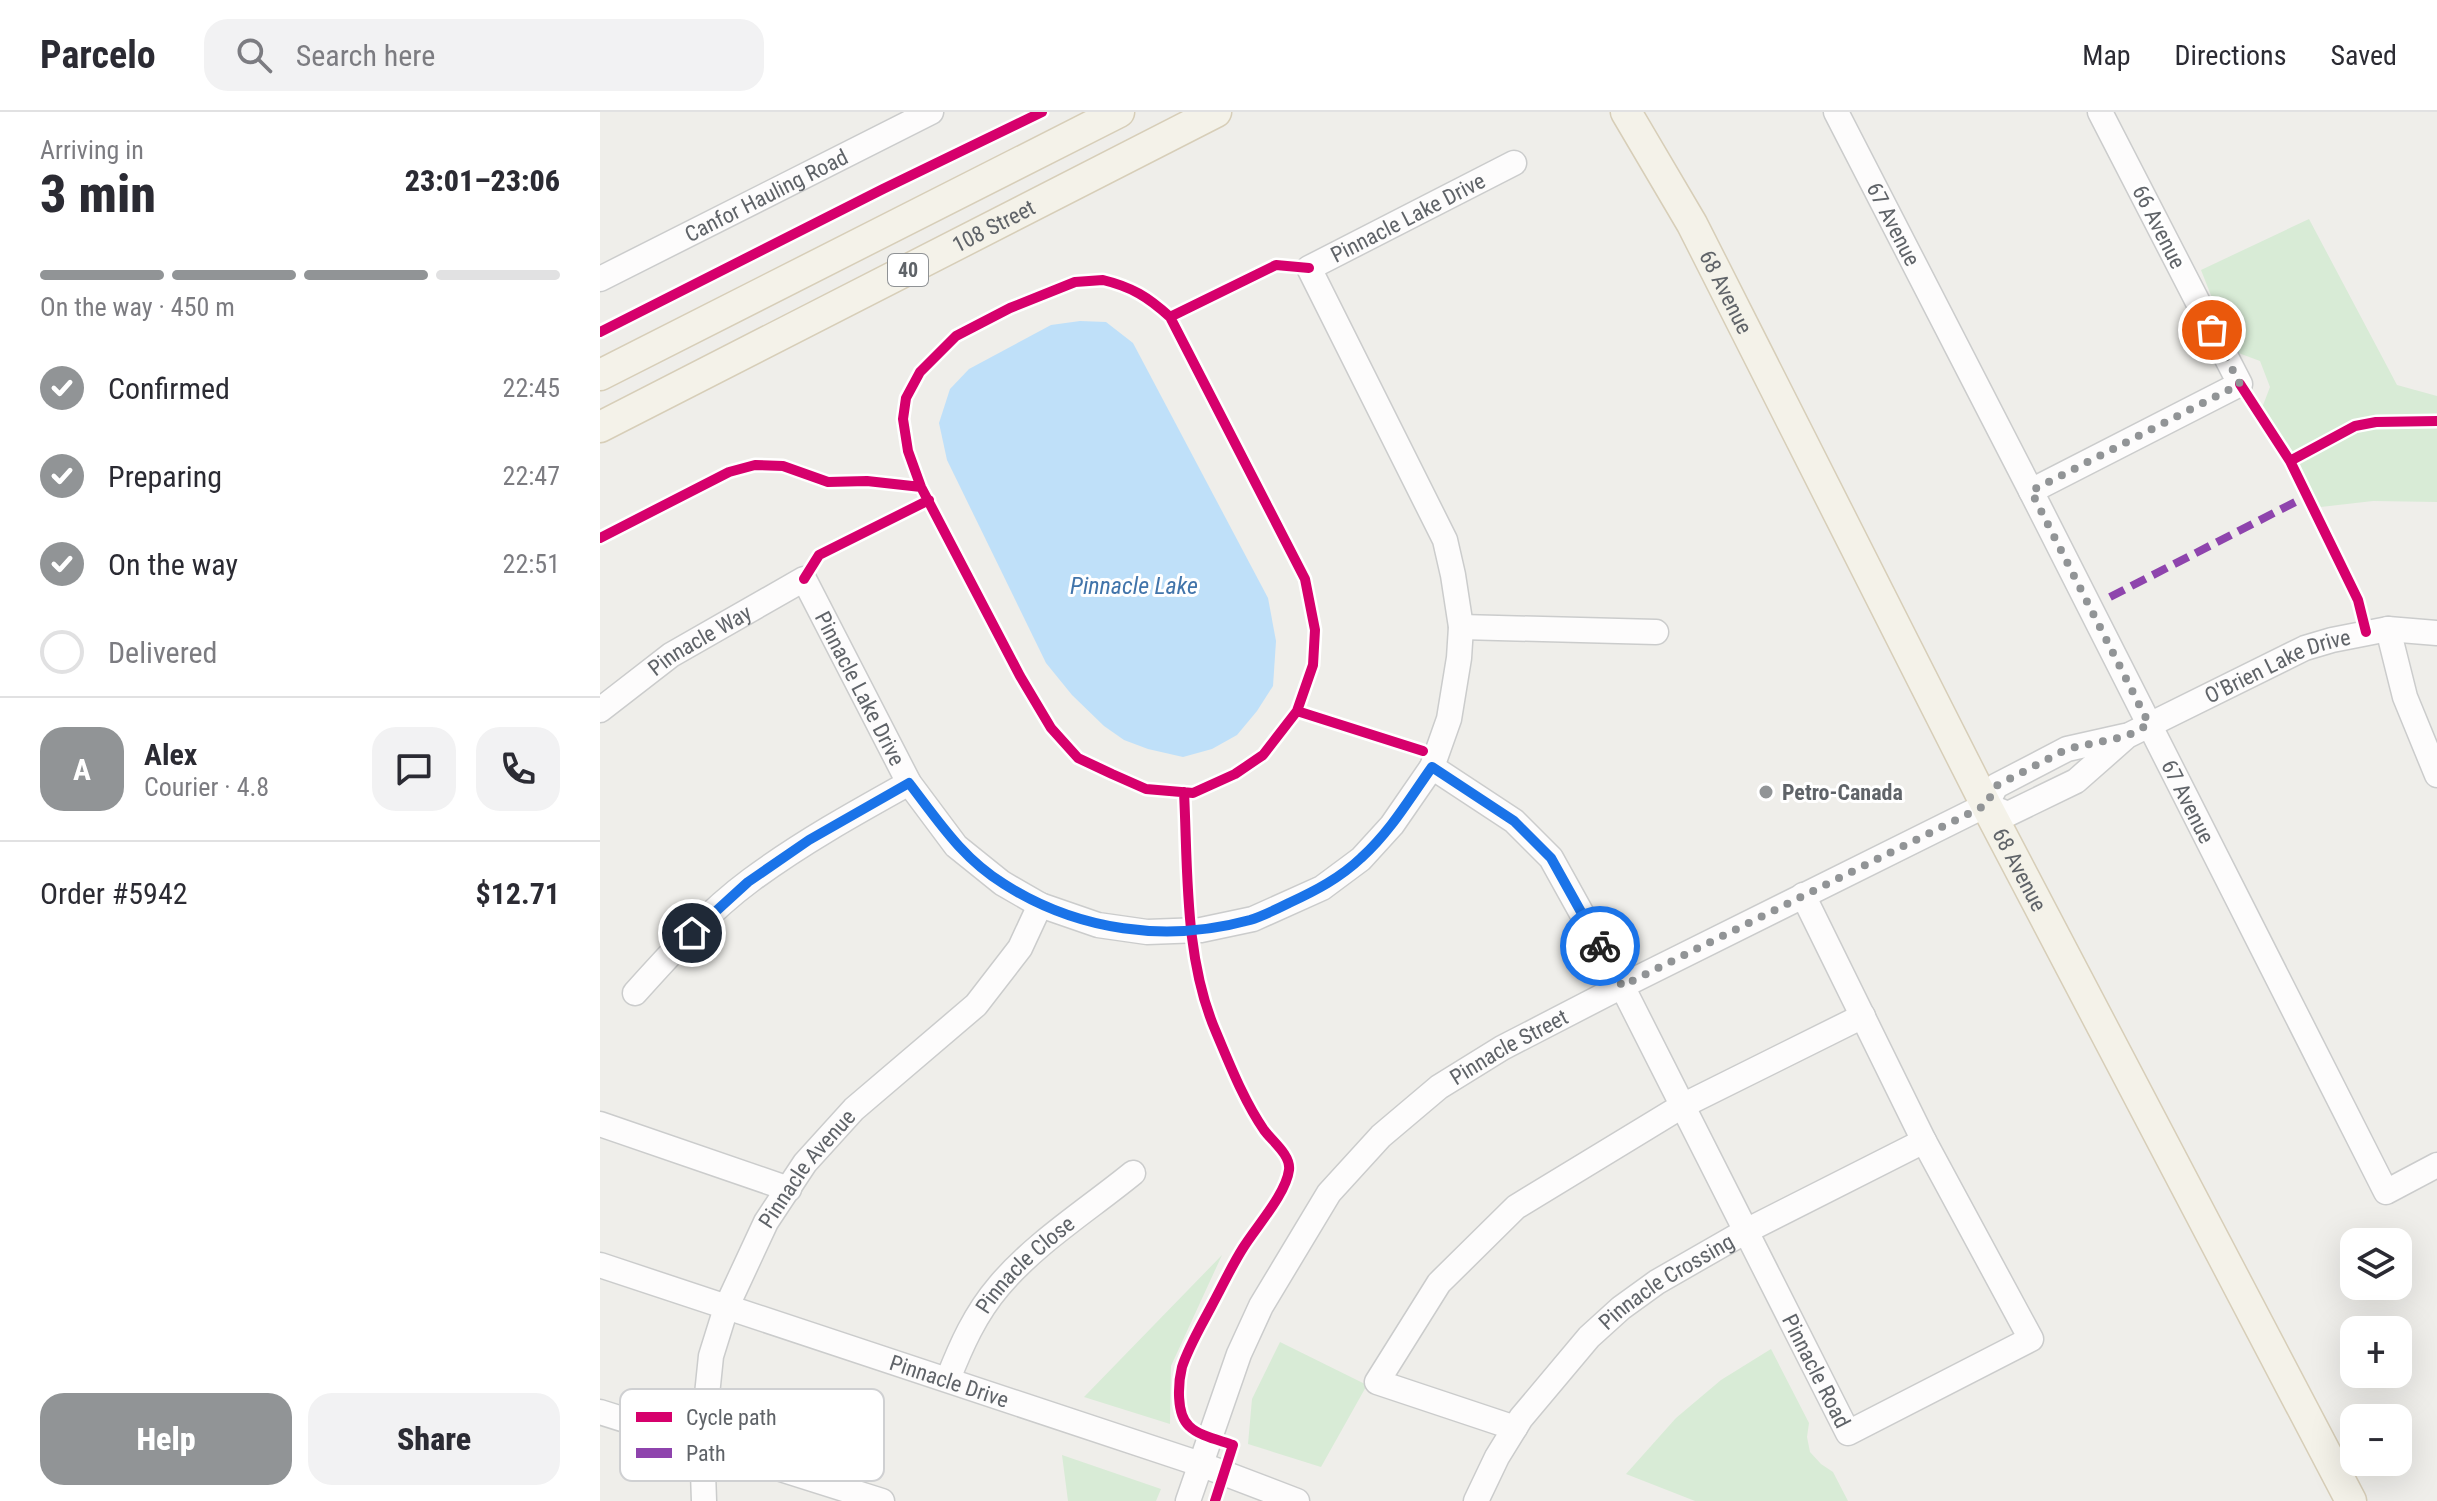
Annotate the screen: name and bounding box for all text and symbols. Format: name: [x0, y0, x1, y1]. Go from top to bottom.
search box: [204, 19, 764, 91]
text: Parcelo: [40, 33, 156, 77]
icon: search: [232, 33, 276, 77]
text: Search here: [296, 38, 435, 73]
text: Map: [2082, 39, 2131, 72]
text: Directions: [2175, 39, 2286, 72]
text: Saved: [2330, 39, 2397, 72]
text: Arriving in: [40, 135, 144, 165]
street label: Canfor Hauling Road: [680, 144, 852, 247]
text: 23:01–23:06: [405, 163, 560, 198]
text: 3 min: [40, 164, 156, 225]
street label: Pinnacle Lake Drive: [1326, 168, 1489, 267]
street label: 67 Avenue: [1862, 178, 1925, 270]
street label: 66 Avenue: [2127, 181, 2191, 273]
street label: 108 Street: [948, 194, 1039, 257]
street label: 68 Avenue: [1695, 246, 1758, 338]
road number: 40: [888, 254, 928, 286]
text: On the way · 450 m: [40, 292, 235, 322]
pin: [2178, 296, 2246, 364]
icon: bag: [2190, 308, 2234, 352]
icon: check: [40, 366, 84, 410]
text: Confirmed: [108, 371, 230, 406]
text: 22:45: [503, 373, 560, 403]
icon: check: [40, 454, 84, 498]
text: Preparing: [108, 459, 222, 494]
text: 22:47: [503, 461, 560, 491]
icon: check: [40, 542, 84, 586]
text: On the way: [108, 547, 238, 582]
text: 22:51: [503, 549, 560, 579]
water label: Pinnacle Lake: [1070, 572, 1198, 600]
street label: Pinnacle Way: [643, 599, 755, 681]
street label: Pinnacle Lake Drive: [810, 607, 910, 770]
street label: O'Brien Lake Drive: [2200, 624, 2352, 708]
text: Delivered: [108, 635, 217, 670]
button: chat: [372, 727, 456, 811]
button: phone: [476, 727, 560, 811]
text: Alex: [144, 737, 197, 772]
text: A: [73, 752, 91, 787]
street label: 67 Avenue: [2157, 755, 2220, 847]
text: Courier · 4.8: [144, 772, 269, 802]
place label: Petro-Canada: [1782, 780, 1903, 805]
marker: Petro-Canada: [1757, 783, 1775, 801]
street label: 68 Avenue: [1988, 824, 2052, 915]
text: Order #5942: [40, 876, 188, 911]
text: $12.71: [475, 876, 560, 911]
pin: [658, 899, 726, 967]
courier: [1560, 906, 1640, 986]
icon: home: [670, 911, 714, 955]
icon: bike: [1578, 924, 1622, 968]
street label: Pinnacle Street: [1445, 1004, 1572, 1090]
street label: Pinnacle Avenue: [753, 1104, 860, 1232]
street label: Pinnacle Close: [970, 1211, 1079, 1318]
street label: Pinnacle Crossing: [1594, 1228, 1738, 1335]
map controls: [2340, 1228, 2412, 1476]
button: layers: [2340, 1228, 2412, 1300]
street label: Pinnacle Road: [1777, 1310, 1856, 1432]
button: +: [2340, 1316, 2412, 1388]
street label: Pinnacle Drive: [887, 1350, 1012, 1412]
legend: [620, 1389, 884, 1481]
button: Help: [40, 1393, 292, 1485]
button: Share: [308, 1393, 560, 1485]
button: −: [2340, 1404, 2412, 1476]
text: Cycle path: [686, 1405, 777, 1430]
text: Path: [686, 1441, 726, 1466]

